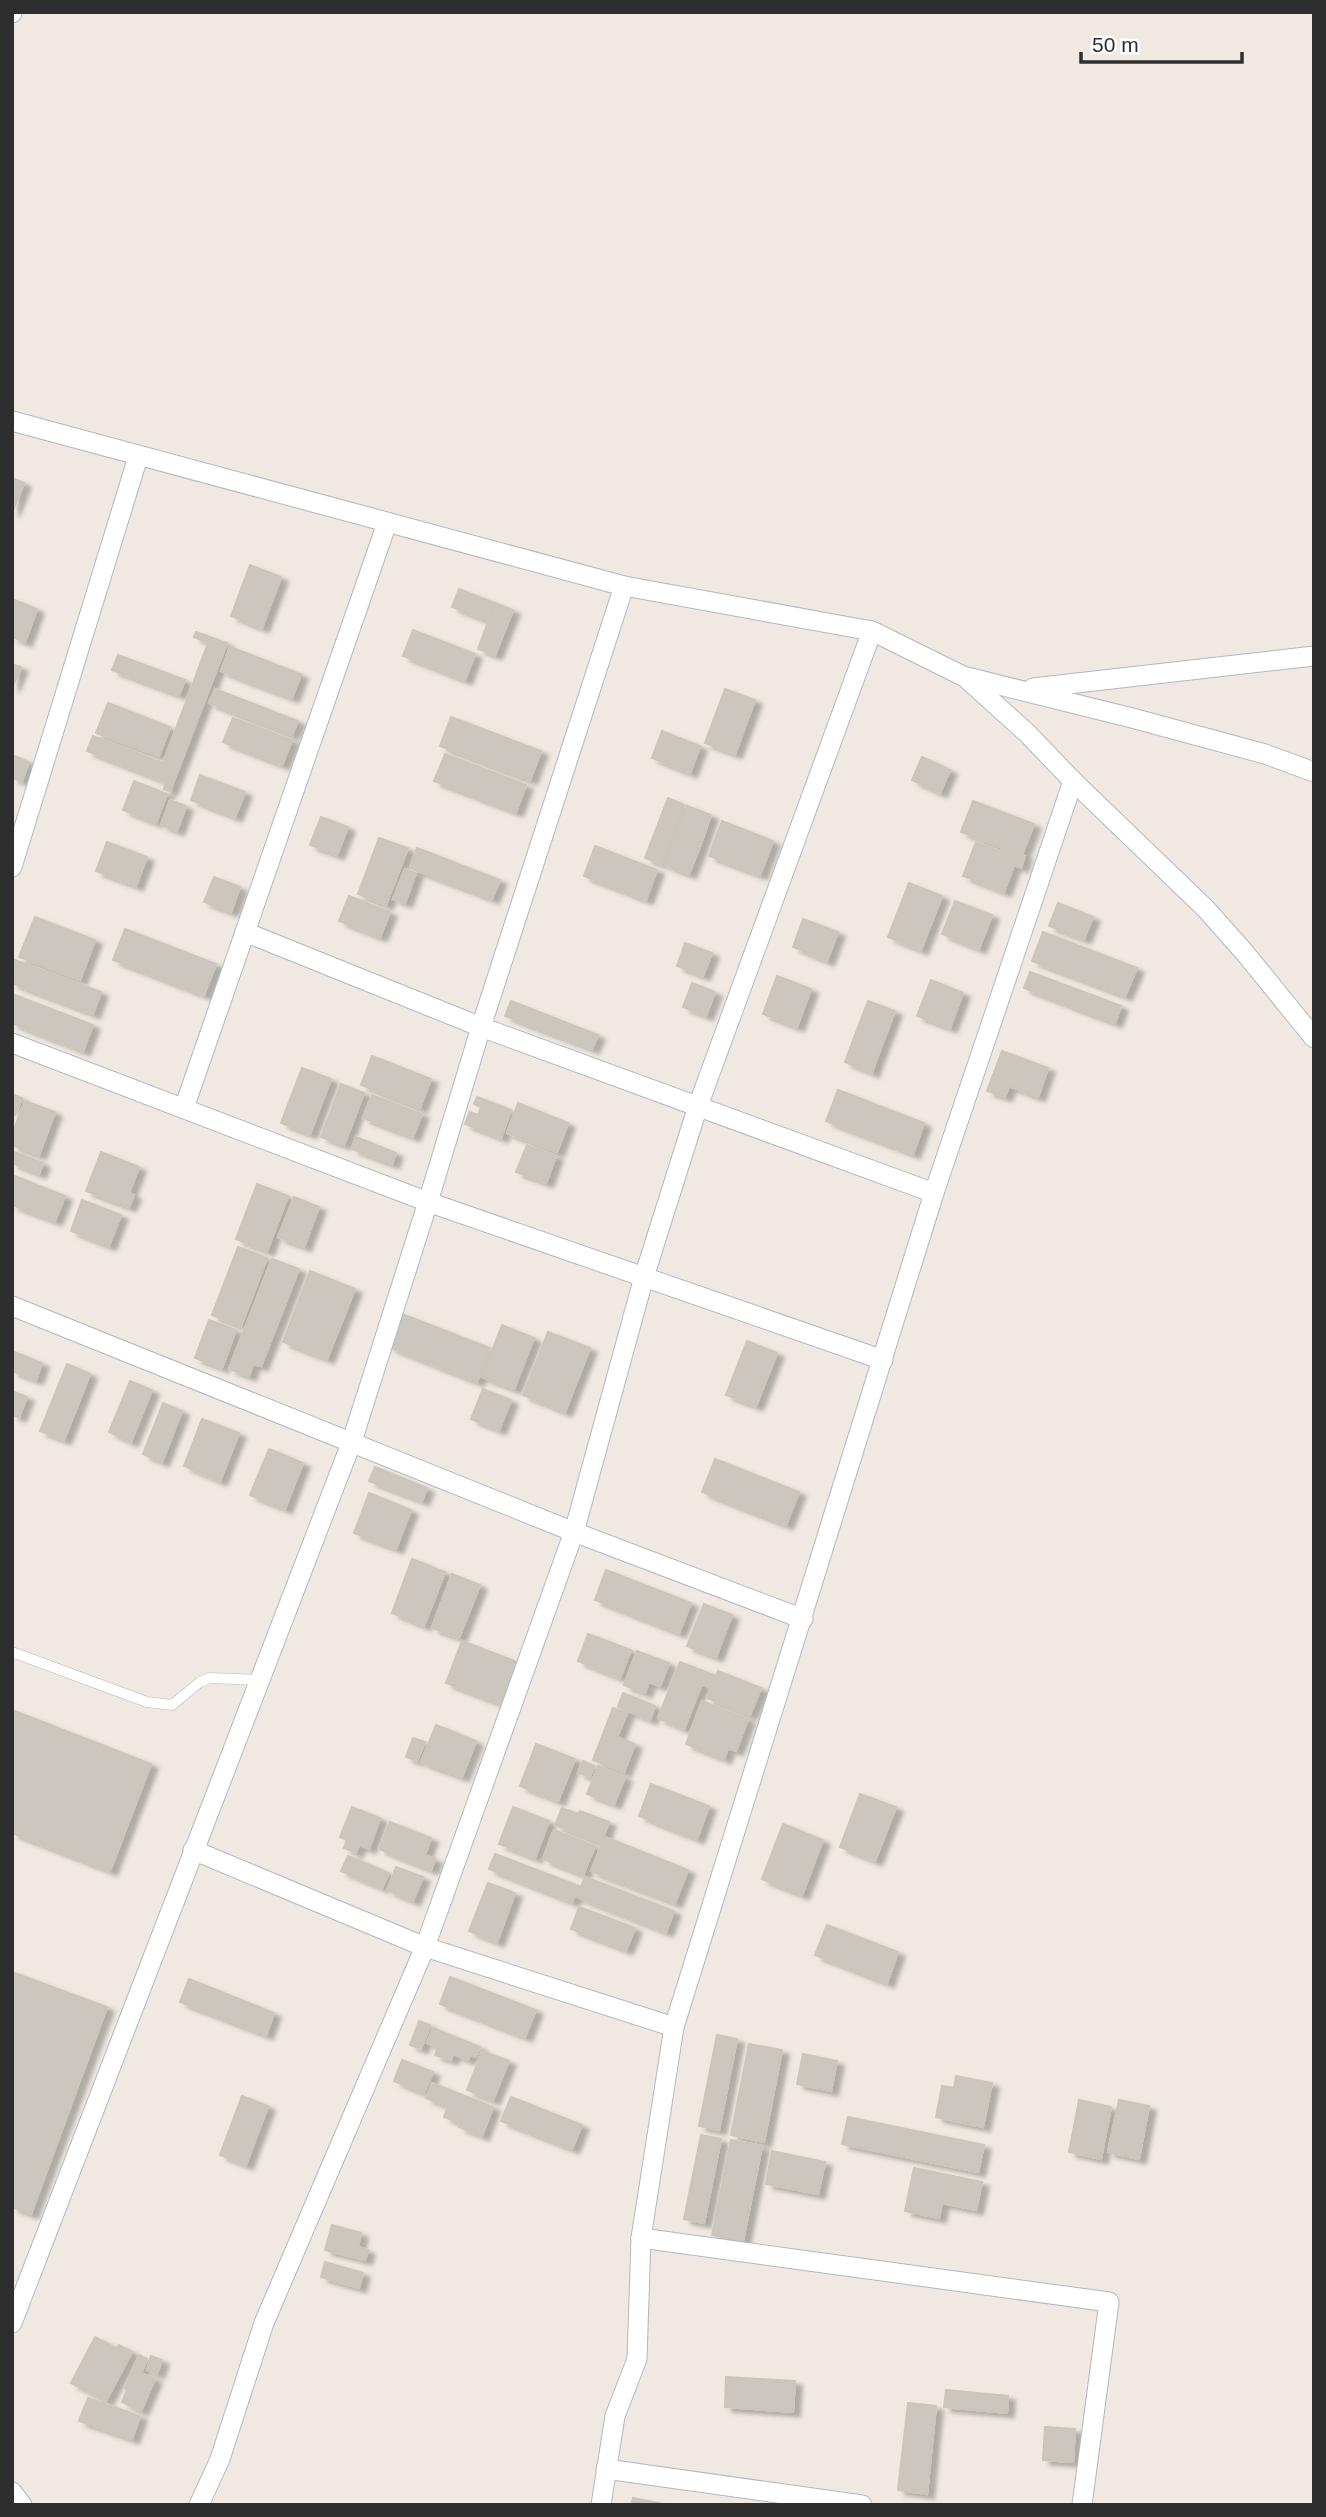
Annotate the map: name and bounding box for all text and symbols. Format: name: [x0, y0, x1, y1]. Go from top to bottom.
scale bar: [1081, 21, 1242, 65]
text: 50 m: [1092, 33, 1139, 56]

